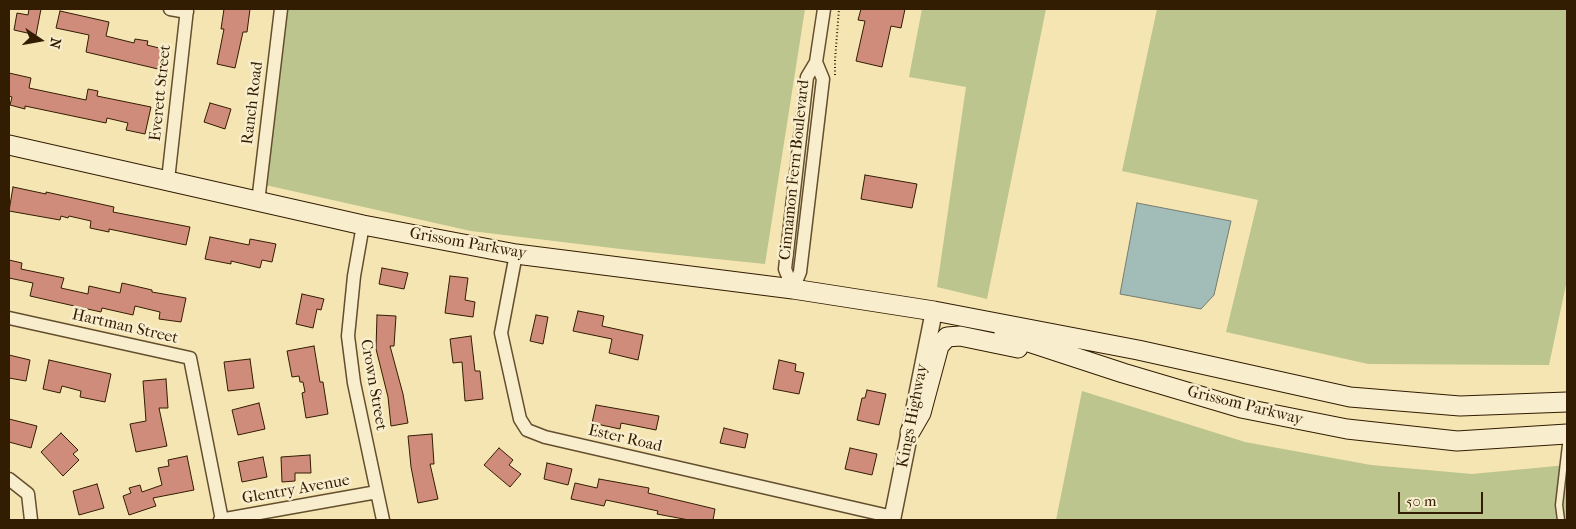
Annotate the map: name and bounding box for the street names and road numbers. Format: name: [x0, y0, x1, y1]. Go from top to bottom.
street label: Everett Street: [146, 44, 176, 142]
street label: Ranch Road: [238, 60, 268, 146]
street label: Cinnamon Fern Boulevard: [776, 79, 814, 261]
street label: Grissom Parkway: [408, 224, 528, 264]
street label: Hartman Street: [70, 305, 180, 349]
street label: Crown Street: [356, 338, 390, 432]
street label: Kings Highway: [894, 362, 932, 470]
street label: Grissom Parkway: [1185, 382, 1305, 430]
street label: Ester Road: [586, 421, 664, 457]
street label: Glentry Avenue: [241, 471, 351, 509]

